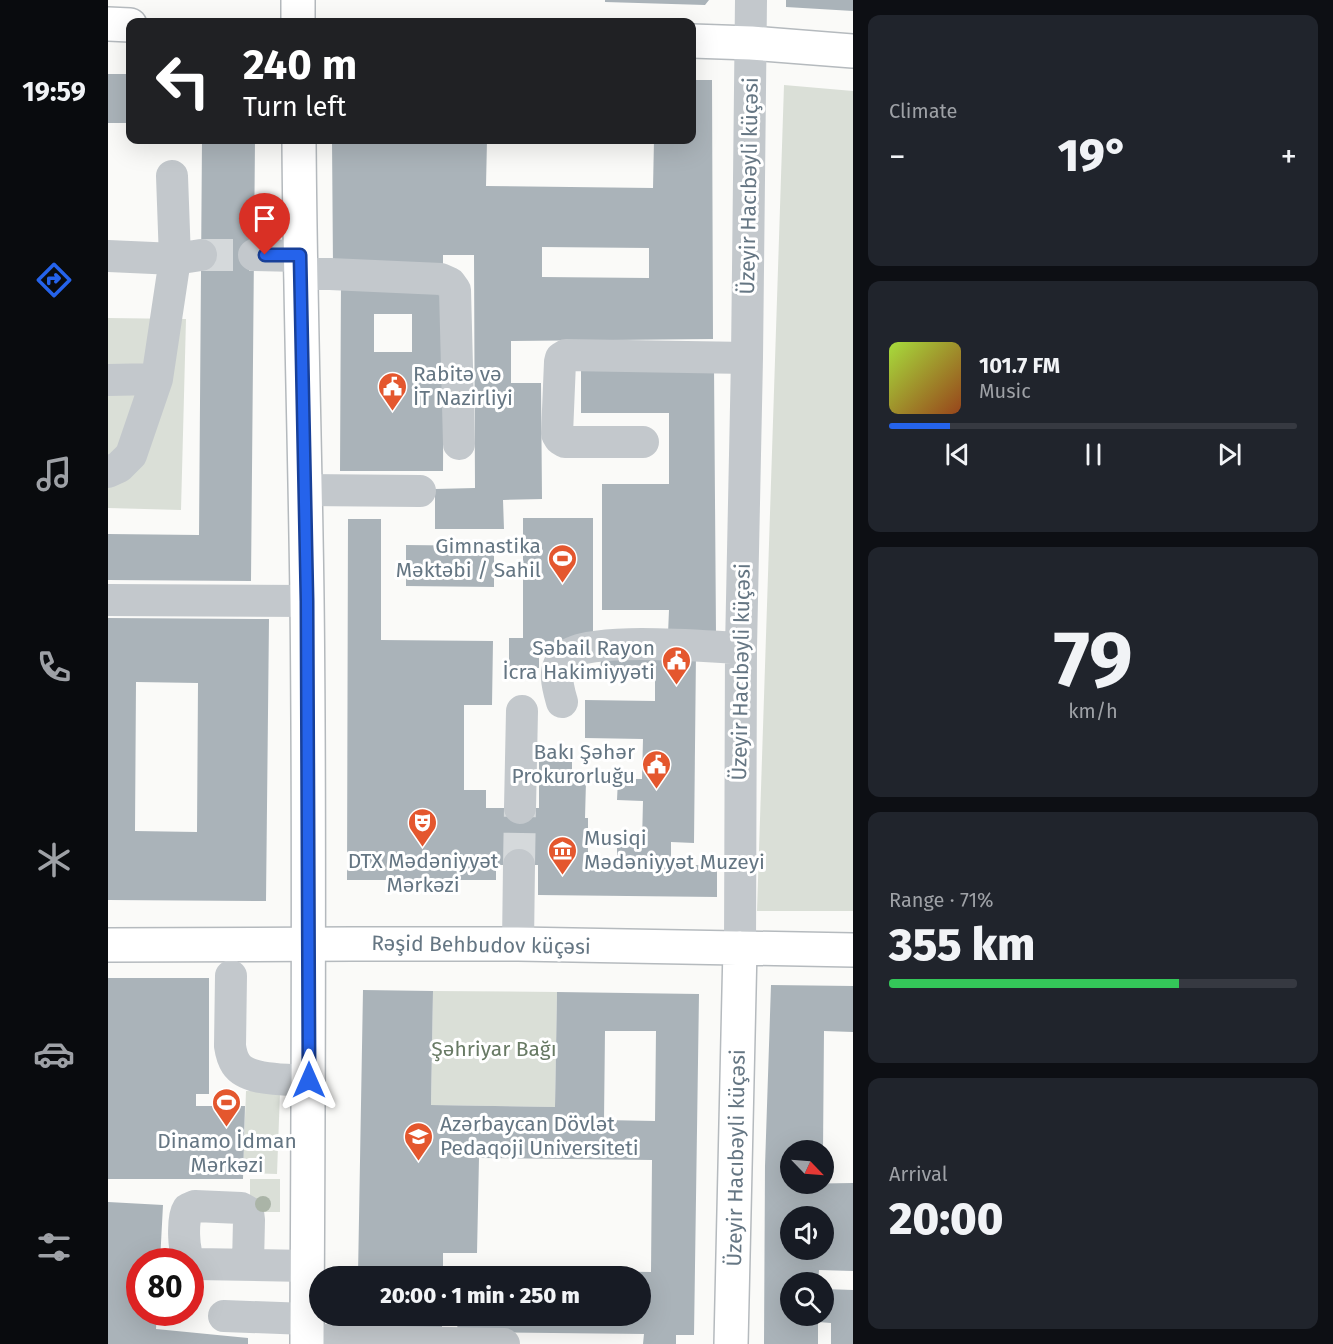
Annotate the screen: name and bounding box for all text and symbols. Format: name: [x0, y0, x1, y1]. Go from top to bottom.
text: 240 m: [243, 40, 357, 90]
icon: left: [144, 42, 222, 120]
text: 19:59: [22, 76, 86, 108]
street label: Üzeyir Hacıbəyli küçəsi: [734, 77, 764, 295]
text: Turn left: [243, 91, 346, 123]
text: Climate: [889, 99, 957, 123]
text: 19°: [1058, 129, 1128, 183]
text: −: [889, 137, 906, 177]
text: +: [1281, 137, 1297, 177]
pin: [239, 193, 290, 255]
icon: arrive: [248, 202, 281, 235]
icon: directions: [33, 259, 75, 301]
text: 101.7 FM: [979, 352, 1060, 379]
place label: Rabitə və İT Nazirliyi: [413, 361, 513, 411]
public building icon: Rabitə və İT Nazirliyi: [376, 370, 408, 412]
text: Music: [979, 379, 1031, 403]
icon: previous: [941, 438, 974, 471]
icon: pause: [1077, 438, 1110, 471]
icon: next: [1213, 438, 1246, 471]
icon: music: [33, 453, 75, 495]
place label: Gimnastika Məktəbi / Sahil: [396, 533, 541, 583]
sports icon: Gimnastika Məktəbi / Sahil: [546, 542, 578, 584]
street label: Üzeyir Hacıbəyli küçəsi: [726, 563, 756, 781]
text: 79: [1053, 613, 1133, 707]
place label: Səbail Rayon İcra Hakimiyyəti: [502, 635, 655, 685]
public building icon: Səbail Rayon İcra Hakimiyyəti: [660, 644, 692, 686]
icon: phone: [33, 646, 75, 688]
text: km/h: [1068, 699, 1118, 723]
place label: Bakı Şəhər Prokurorluğu: [511, 739, 635, 789]
public building icon: Bakı Şəhər Prokurorluğu: [640, 748, 672, 790]
theatre icon: DTX Mədəniyyət Mərkəzi: [407, 806, 439, 848]
place label: Musiqi Mədəniyyət Muzeyi: [584, 825, 765, 875]
museum icon: Musiqi Mədəniyyət Muzeyi: [547, 834, 579, 876]
icon: climate: [33, 839, 75, 881]
place label: DTX Mədəniyyət Mərkəzi: [348, 848, 499, 898]
text: Range · 71%: [889, 888, 994, 912]
text: 355 km: [889, 918, 1035, 972]
street label: Rəşid Behbudov küçəsi: [371, 930, 591, 960]
icon: car: [33, 1033, 75, 1075]
park label: Şəhriyar Bağı: [431, 1036, 557, 1062]
position arrow: [277, 1048, 341, 1112]
street label: Üzeyir Hacıbəyli küçəsi: [721, 1049, 751, 1267]
sports icon: Dinamo İdman Mərkəzi: [211, 1086, 243, 1128]
place label: Azərbaycan Dövlət Pedaqoji Universiteti: [440, 1111, 639, 1161]
school or university icon: Azərbaycan Dövlət Pedaqoji Universiteti: [403, 1120, 435, 1162]
place label: Dinamo İdman Mərkəzi: [157, 1128, 297, 1178]
north arrow: [780, 1140, 834, 1194]
map controls: [780, 1140, 834, 1326]
text: Arrival: [889, 1162, 948, 1186]
text: 20:00: [889, 1192, 1004, 1246]
button: sound: [780, 1206, 834, 1260]
icon: filters: [33, 1226, 75, 1268]
speed limit sign: 80: [126, 1248, 204, 1326]
button: search: [780, 1272, 834, 1326]
text: 20:00 · 1 min · 250 m: [380, 1282, 580, 1309]

